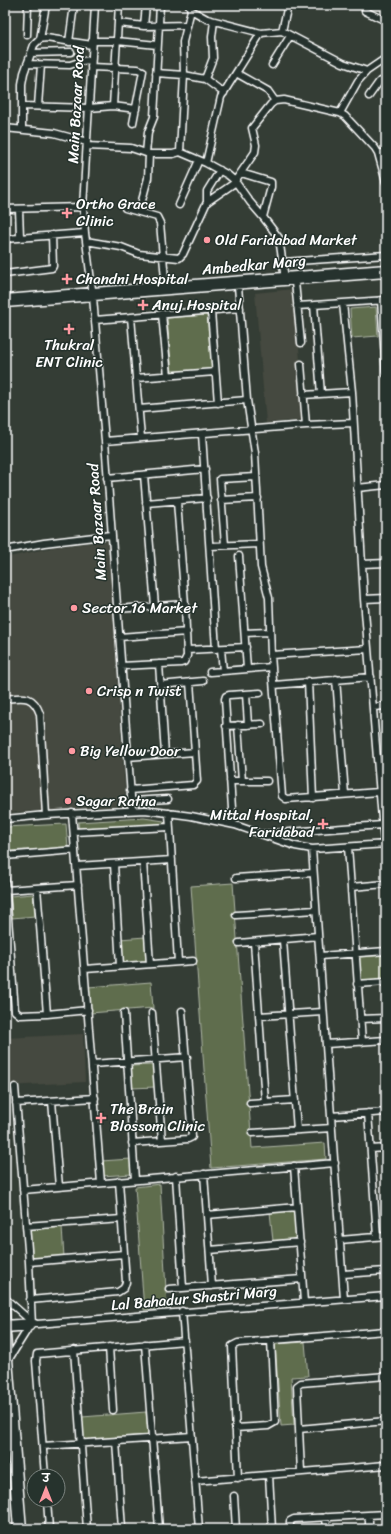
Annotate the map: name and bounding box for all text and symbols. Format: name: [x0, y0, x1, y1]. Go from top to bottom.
street label: Main Bazaar Road: [60, 45, 92, 164]
place label: Ortho Grace Clinic: [76, 191, 156, 234]
marker: Ortho Grace Clinic: [61, 207, 73, 219]
place label: Old Faridabad Market: [215, 227, 358, 253]
marker: Old Faridabad Market: [202, 235, 212, 245]
street label: Ambedkar Marg: [200, 247, 307, 283]
place label: Chandni Hospital: [76, 266, 189, 292]
marker: Chandni Hospital: [61, 273, 73, 285]
place label: Anuj Hospital: [151, 292, 242, 318]
marker: Anuj Hospital: [137, 299, 149, 311]
marker: Thukral ENT Clinic: [63, 323, 75, 335]
place label: Thukral ENT Clinic: [35, 332, 103, 375]
street label: Main Bazaar Road: [80, 462, 114, 581]
place label: Sector 16 Market: [82, 595, 198, 621]
marker: Sector 16 Market: [69, 603, 79, 613]
place label: Crisp n Twist: [97, 678, 182, 704]
marker: Crisp n Twist: [84, 686, 94, 696]
place label: Big Yellow Door: [80, 738, 181, 764]
marker: Big Yellow Door: [67, 746, 77, 756]
place label: Sagar Ratna: [76, 788, 157, 814]
marker: Sagar Ratna: [63, 796, 73, 806]
place label: Mittal Hospital, Faridabad: [210, 802, 315, 845]
marker: Mittal Hospital, Faridabad: [317, 818, 329, 830]
place label: The Brain Blossom Clinic: [110, 1096, 206, 1139]
marker: The Brain Blossom Clinic: [95, 1112, 107, 1124]
street label: Lal Bahadur Shastri Marg: [110, 1278, 278, 1318]
north arrow: [26, 1468, 66, 1508]
text: उ: [41, 1469, 51, 1488]

